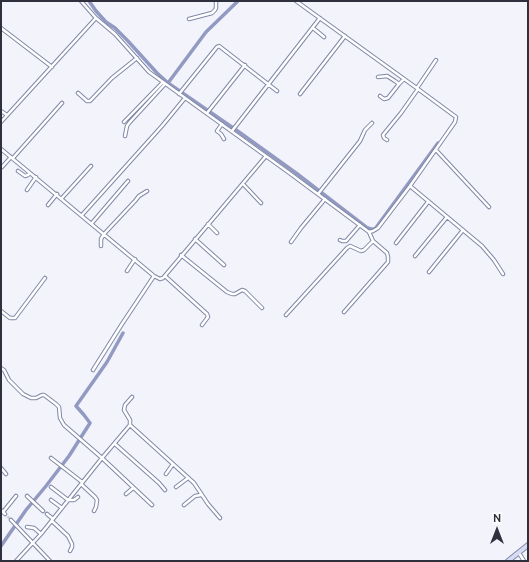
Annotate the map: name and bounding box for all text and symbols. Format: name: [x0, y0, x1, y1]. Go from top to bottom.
north arrow: [477, 510, 517, 550]
text: N: [493, 512, 501, 524]

